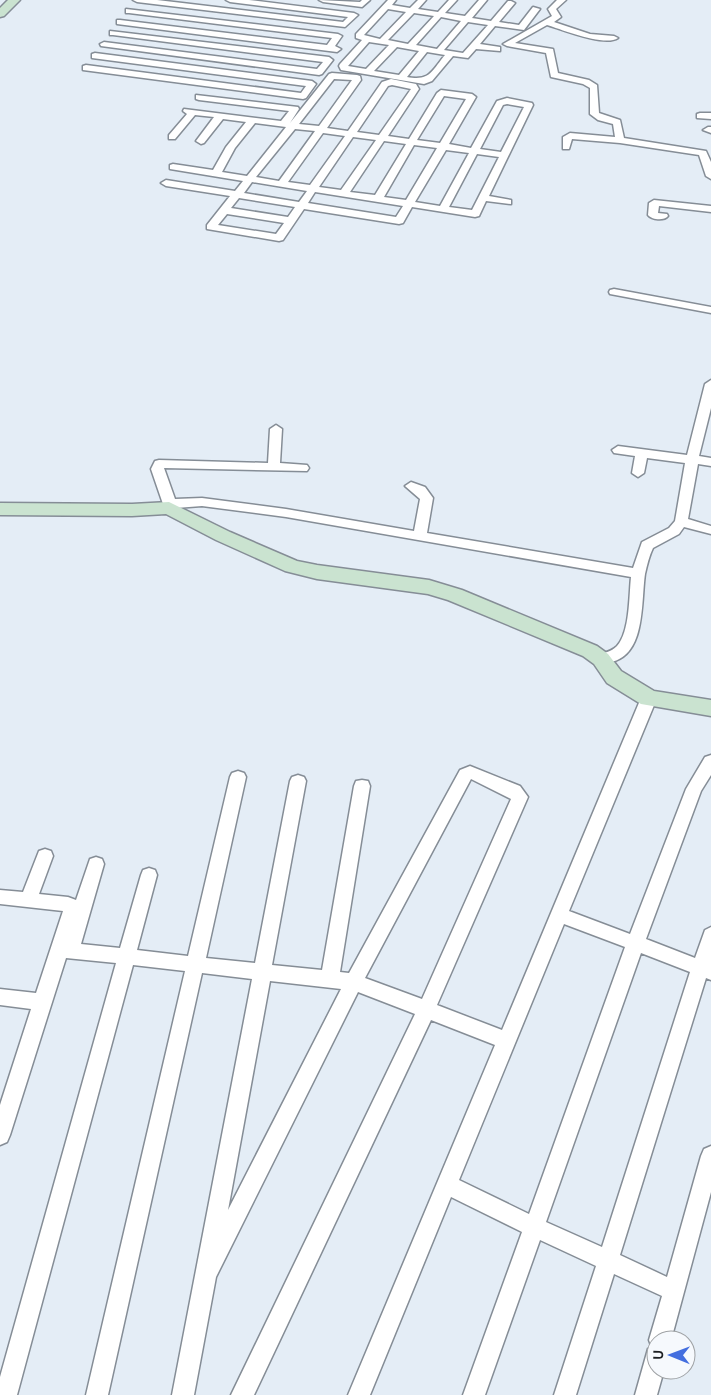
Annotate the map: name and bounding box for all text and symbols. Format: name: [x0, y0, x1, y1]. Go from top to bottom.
north arrow: [646, 1330, 696, 1380]
text: U: [649, 1350, 667, 1360]

